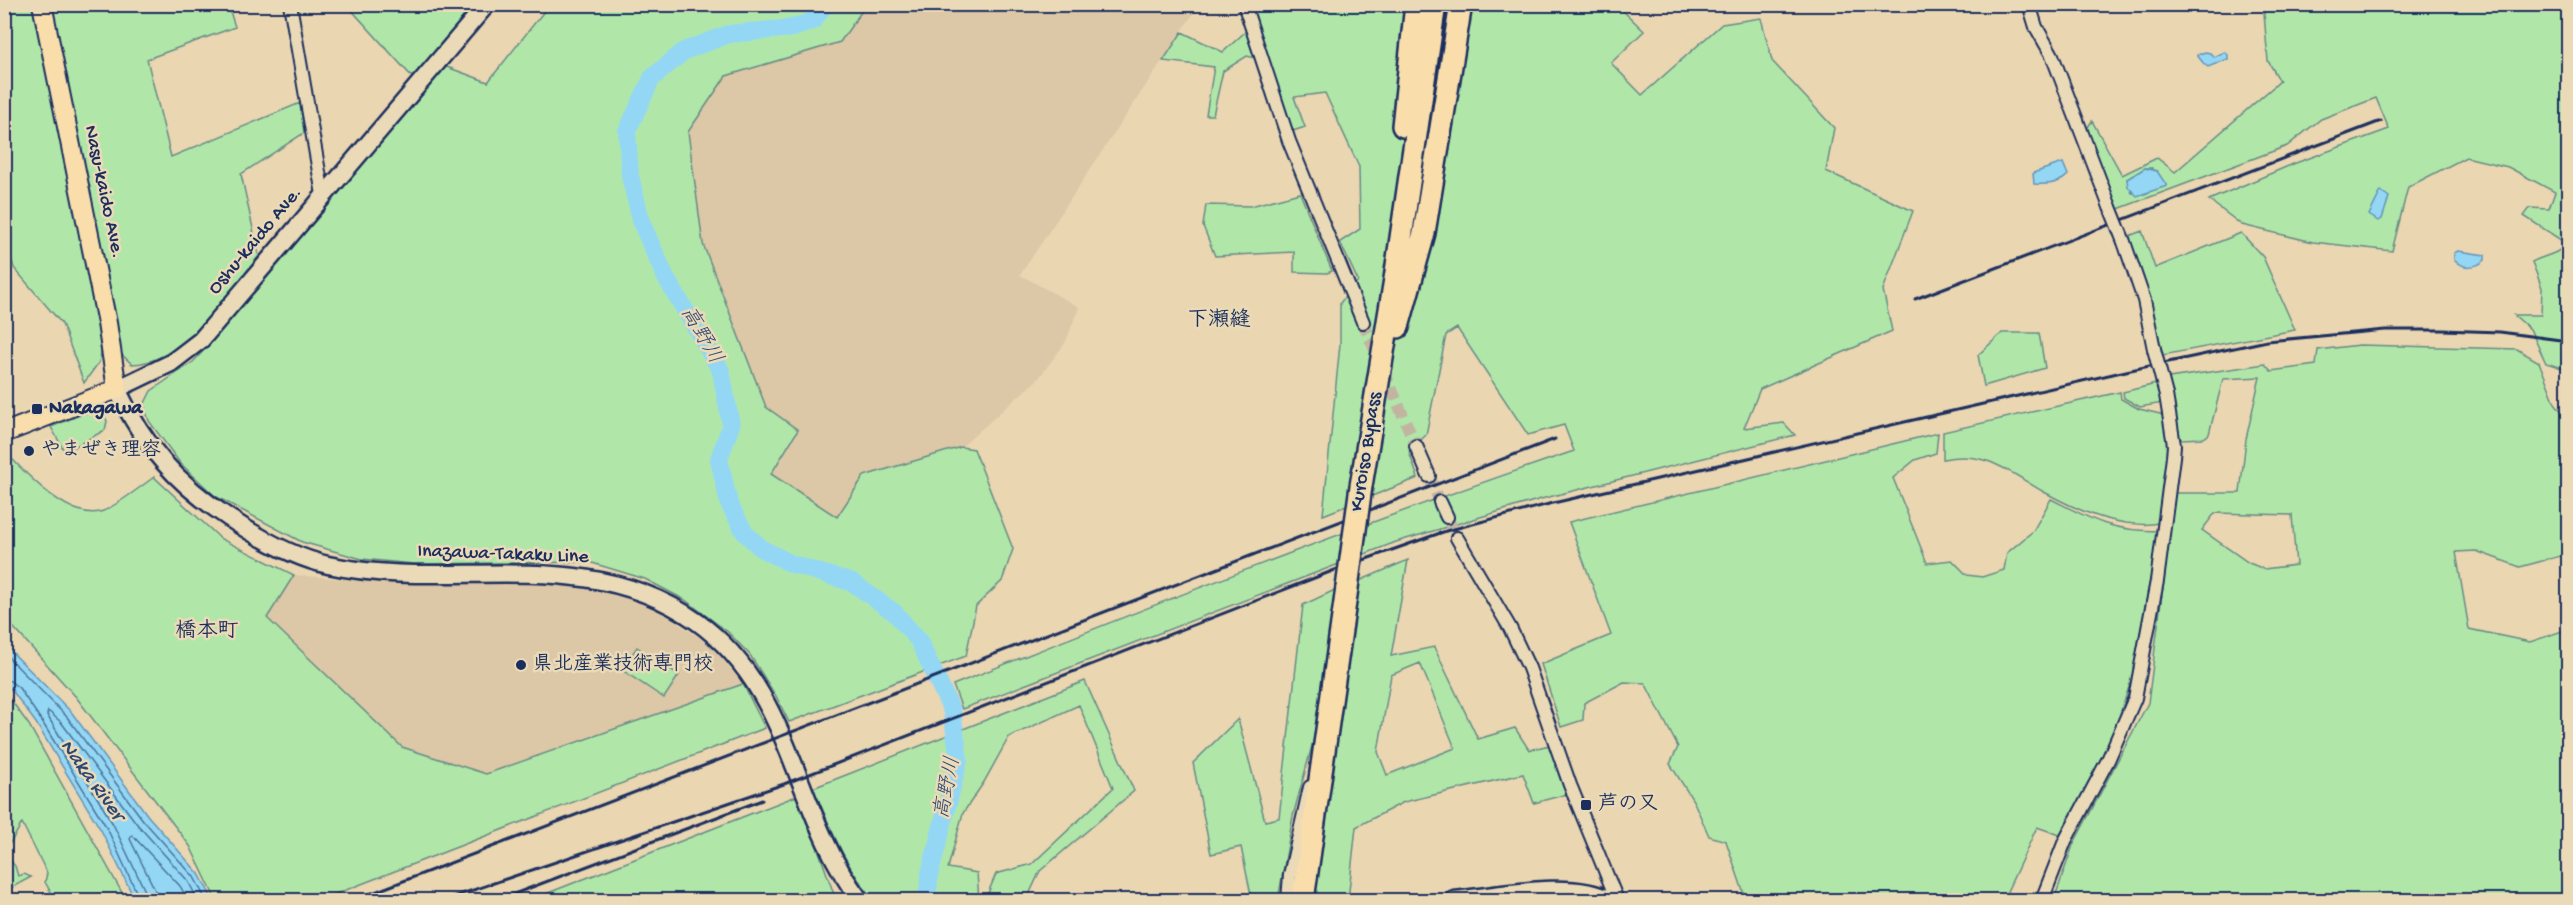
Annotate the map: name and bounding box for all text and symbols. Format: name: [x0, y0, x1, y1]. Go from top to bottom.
street label: Nasu-kaido Ave.: [78, 123, 128, 261]
street label: Oshu-kaido Ave.: [204, 182, 308, 300]
water label: 高野川: [673, 301, 728, 370]
district label: 下瀬縫: [1188, 308, 1251, 334]
street label: Kuroiso Bypass: [1346, 390, 1388, 513]
place label: Nakagawa: [49, 398, 143, 421]
marker: Nakagawa: [30, 402, 44, 416]
place label: やまぜき理容: [41, 439, 161, 463]
marker: やまぜき理容: [22, 444, 36, 458]
street label: Inazawa-Takaku Line: [417, 541, 590, 570]
district label: 橋本町: [176, 618, 239, 645]
place label: 県北産業技術専門校: [533, 652, 713, 677]
marker: 県北産業技術専門校: [514, 658, 528, 672]
water label: Naka River: [53, 735, 132, 830]
water label: 高野川: [929, 754, 967, 821]
place label: 芦の又: [1598, 792, 1658, 817]
marker: 芦の又: [1579, 798, 1593, 812]

